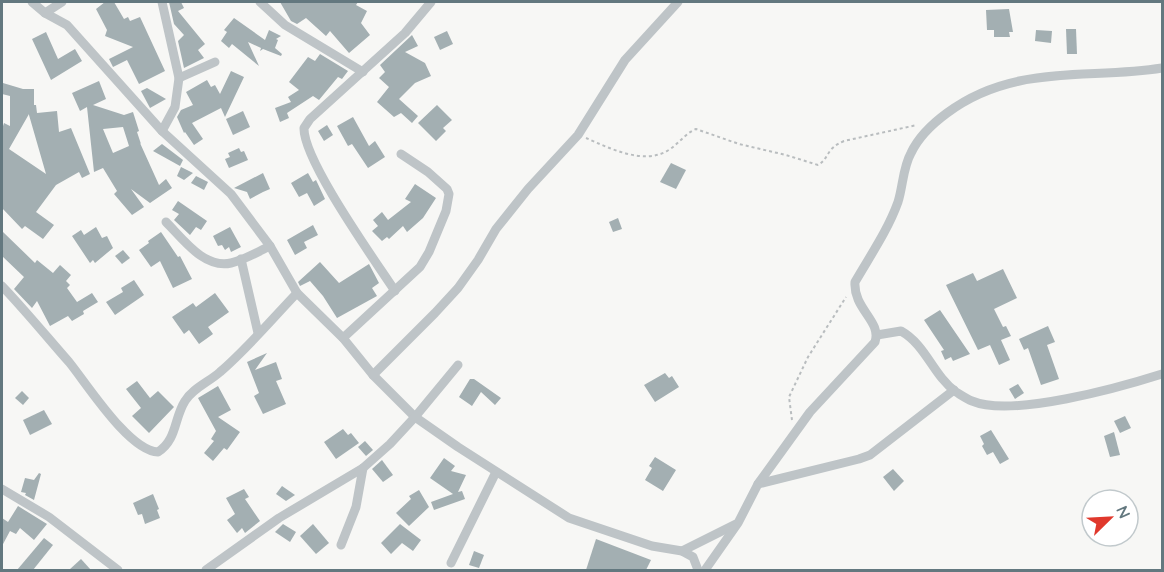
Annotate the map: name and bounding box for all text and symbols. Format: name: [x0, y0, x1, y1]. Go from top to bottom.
north arrow: [1080, 488, 1140, 548]
text: N: [1112, 502, 1135, 521]

